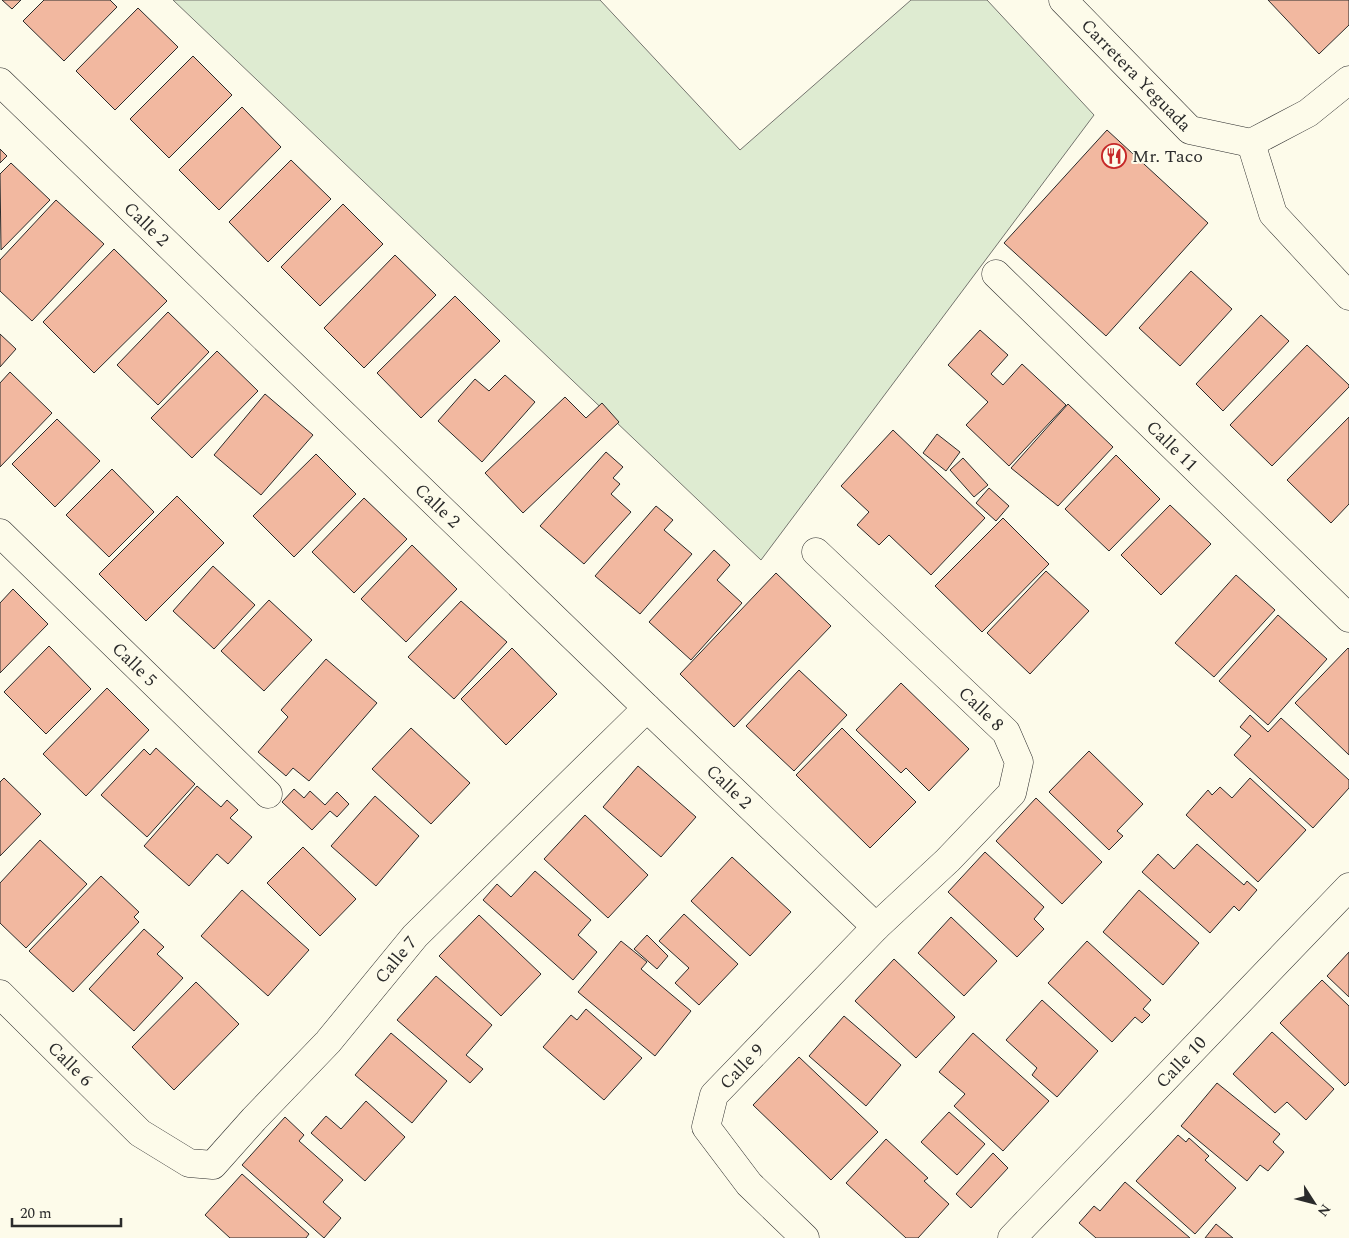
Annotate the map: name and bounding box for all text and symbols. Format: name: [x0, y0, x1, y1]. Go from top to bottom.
street label: Carretera Yeguada: [1075, 13, 1198, 138]
restaurant icon: Mr. Taco: [1101, 143, 1127, 169]
place label: Mr. Taco: [1132, 143, 1203, 170]
street label: Calle 2: [118, 195, 176, 253]
street label: Calle 11: [1140, 414, 1204, 478]
street label: Calle 2: [409, 477, 467, 534]
street label: Calle 5: [106, 635, 164, 693]
street label: Calle 8: [952, 680, 1010, 738]
street label: Calle 2: [700, 758, 758, 815]
street label: Calle 7: [368, 930, 423, 989]
street label: Calle 10: [1149, 1030, 1213, 1094]
street label: Calle 6: [41, 1035, 99, 1093]
street label: Calle 9: [713, 1037, 770, 1095]
north arrow: [1289, 1178, 1339, 1228]
scale bar: [12, 1196, 121, 1228]
text: N: [1312, 1200, 1336, 1221]
text: 20 m: [20, 1202, 52, 1225]

